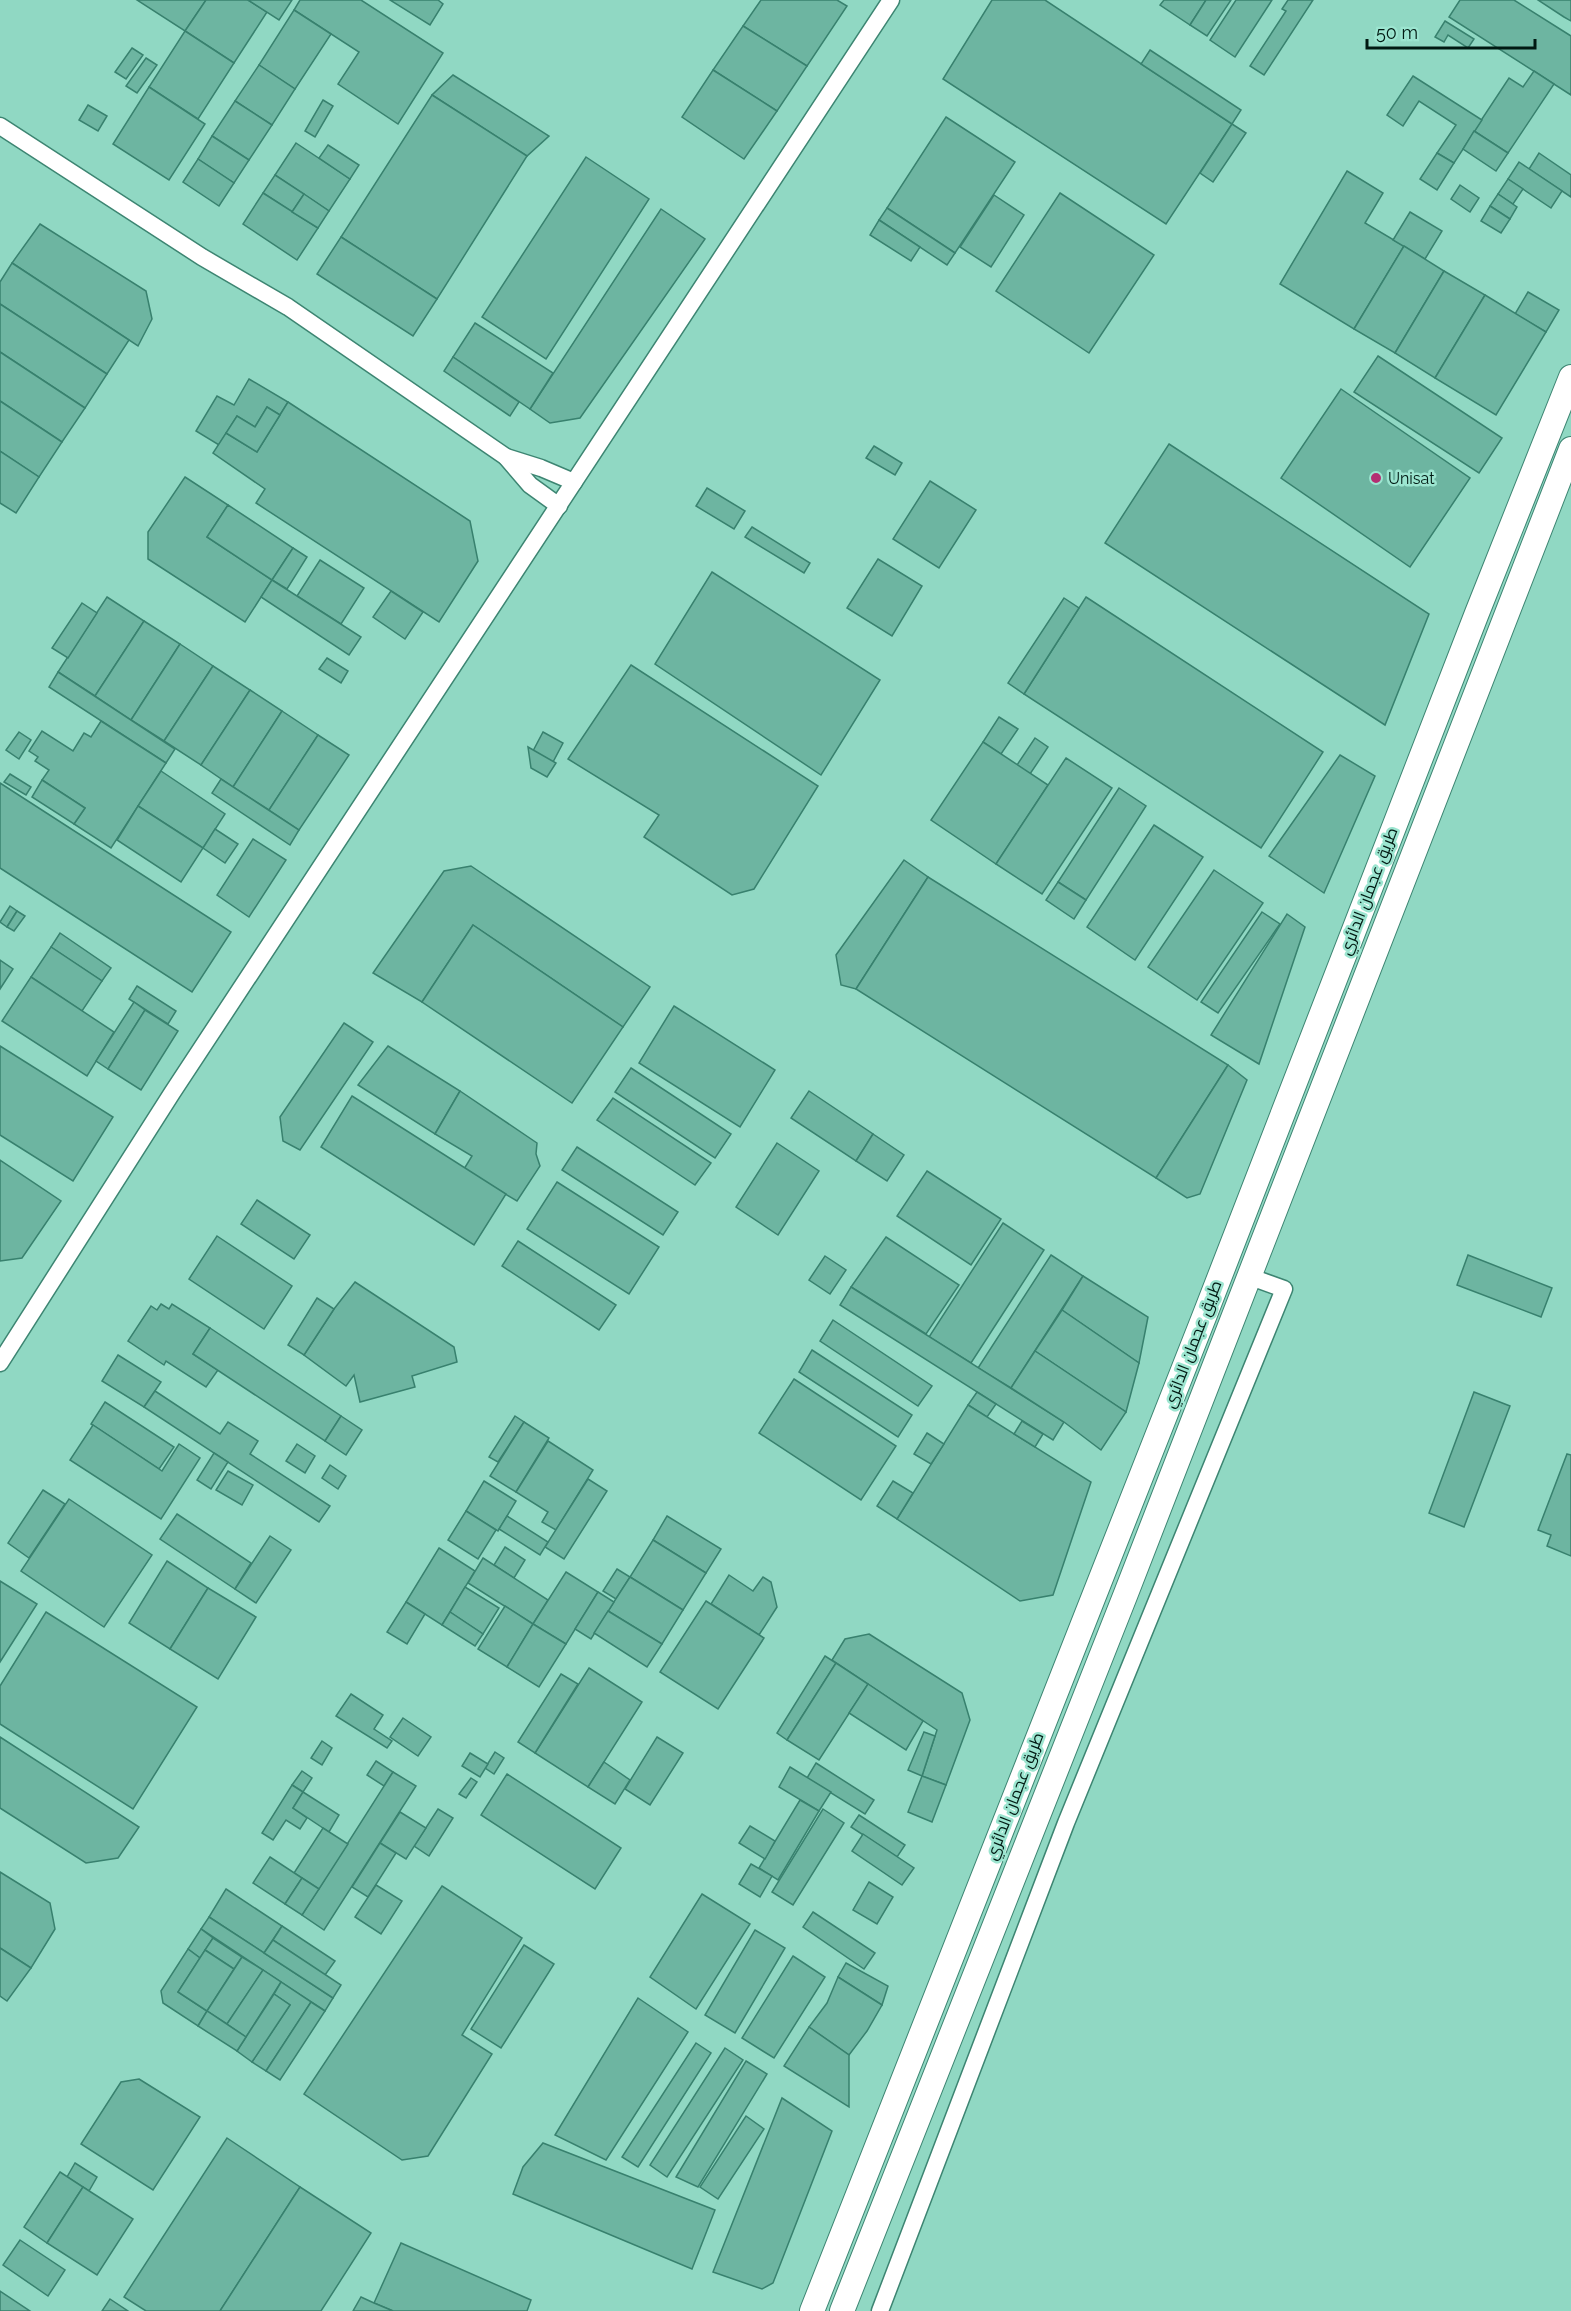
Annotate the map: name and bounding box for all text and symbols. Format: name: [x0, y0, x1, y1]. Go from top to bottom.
scale bar: [1367, 12, 1535, 50]
text: 50 m: [1376, 22, 1418, 43]
place label: Unisat: [1388, 469, 1435, 488]
marker: Unisat: [1369, 471, 1383, 485]
street label: طريق عجمان الدائري: [1335, 825, 1405, 959]
street label: طريق عجمان الدائري: [1159, 1278, 1229, 1412]
street label: طريق عجمان الدائري: [981, 1730, 1051, 1864]

